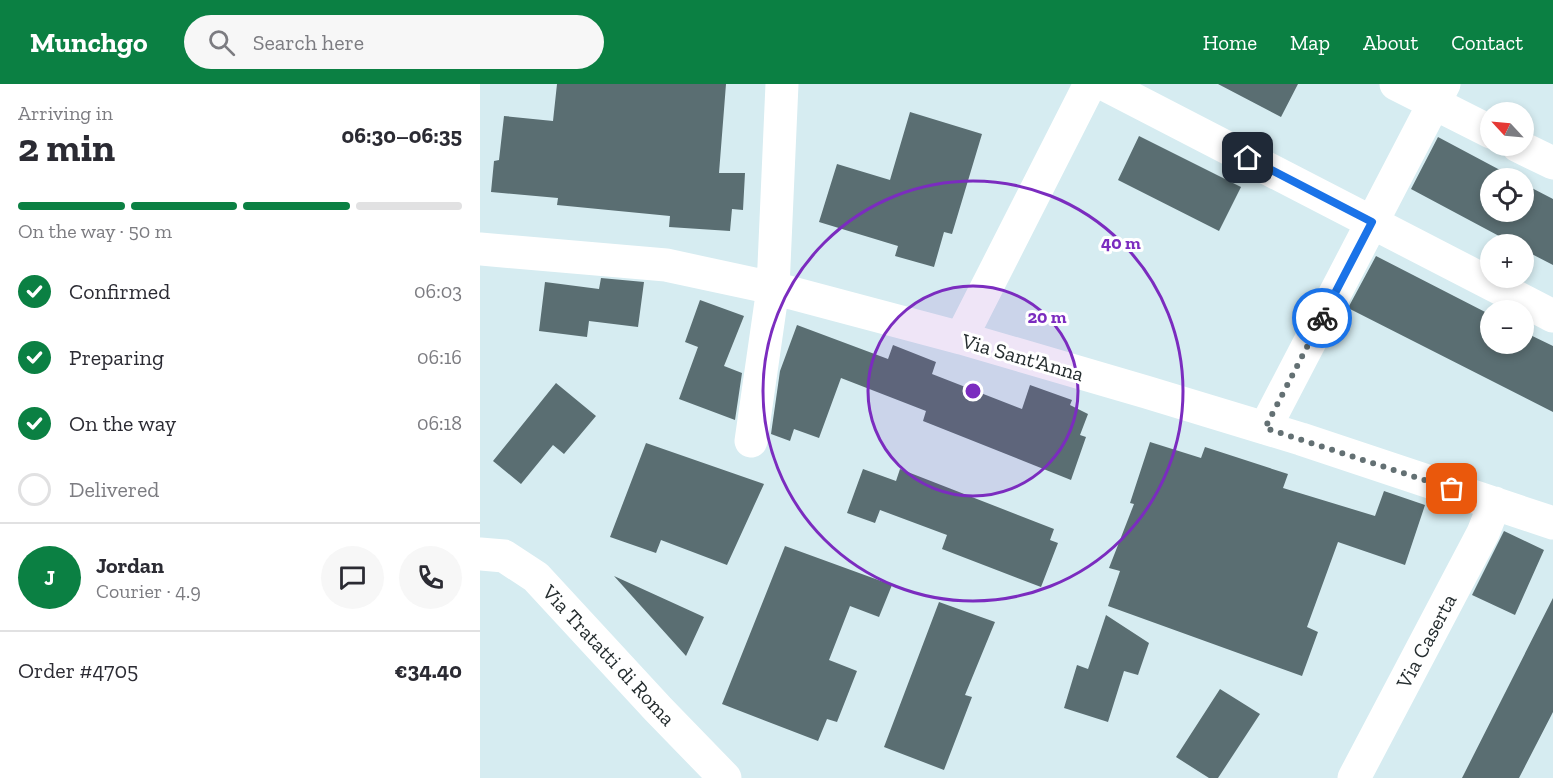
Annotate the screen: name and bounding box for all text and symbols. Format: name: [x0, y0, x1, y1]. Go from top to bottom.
search box: [184, 15, 604, 69]
text: Munchgo: [30, 26, 148, 59]
icon: search: [205, 26, 238, 59]
text: Search here: [253, 29, 364, 56]
text: Home: [1203, 30, 1257, 55]
text: Map: [1290, 30, 1330, 55]
text: About: [1363, 30, 1418, 55]
text: Contact: [1451, 30, 1523, 55]
text: Arriving in: [18, 101, 113, 125]
north arrow: [1480, 102, 1534, 156]
map controls: [1480, 102, 1534, 354]
text: 06:30–06:35: [342, 122, 462, 149]
text: 2 min: [18, 124, 115, 171]
pin: [1222, 132, 1273, 183]
icon: home: [1231, 141, 1264, 174]
button: locate: [1480, 168, 1534, 222]
text: On the way · 50 m: [18, 219, 172, 243]
text: 40 m: [1101, 232, 1141, 254]
button: +: [1480, 234, 1534, 288]
icon: check: [18, 275, 51, 308]
text: Confirmed: [69, 278, 170, 305]
text: 06:03: [414, 279, 462, 303]
courier: [1292, 288, 1352, 348]
button: −: [1480, 300, 1534, 354]
icon: bike: [1306, 302, 1339, 335]
text: 20 m: [1027, 306, 1067, 328]
street label: Via Sant'Anna: [958, 327, 1087, 386]
icon: check: [18, 341, 51, 374]
text: Preparing: [69, 344, 164, 371]
text: 06:16: [417, 345, 462, 369]
centre of rings: [963, 381, 983, 401]
icon: check: [18, 407, 51, 440]
text: On the way: [69, 410, 176, 437]
text: 06:18: [417, 411, 462, 435]
pin: [1426, 463, 1477, 514]
icon: bag: [1435, 472, 1468, 505]
text: Delivered: [69, 476, 159, 503]
button: chat: [321, 546, 384, 609]
button: phone: [399, 546, 462, 609]
text: Jordan: [96, 552, 164, 579]
text: J: [44, 564, 55, 591]
text: Courier · 4.9: [96, 579, 201, 603]
street label: Via Tratatti di Roma: [537, 579, 681, 731]
street label: Via Caserta: [1390, 589, 1461, 693]
text: Order #4705: [18, 657, 138, 684]
text: €34.40: [394, 657, 462, 684]

